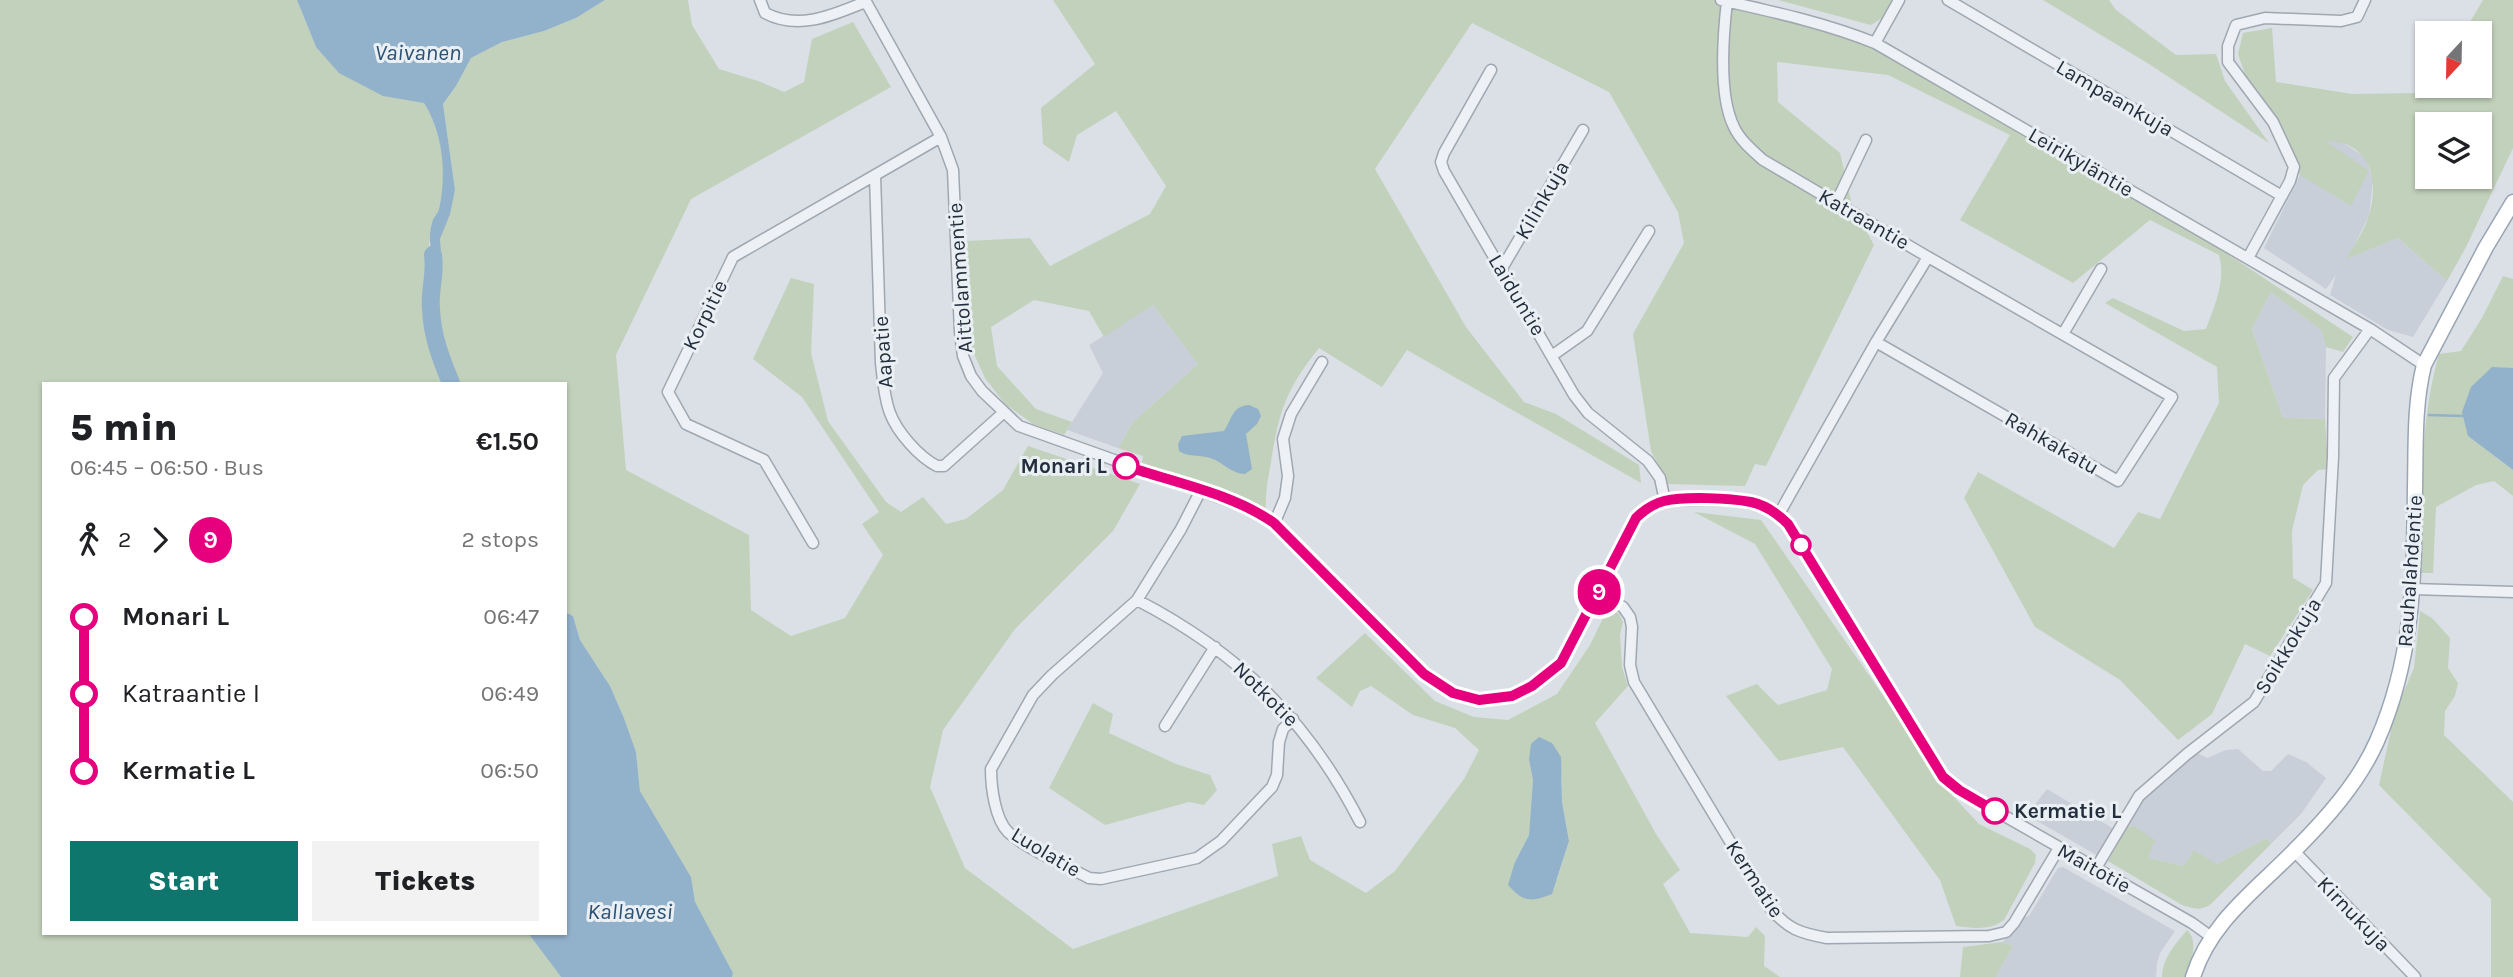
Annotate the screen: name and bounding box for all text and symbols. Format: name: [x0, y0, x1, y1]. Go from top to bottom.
north arrow: [2415, 21, 2492, 98]
map controls: [2415, 21, 2492, 189]
water label: Vaivanen: [375, 39, 461, 66]
street label: Lampaankuja: [2052, 55, 2178, 141]
button: layers: [2415, 112, 2492, 189]
street label: Leirikyläntie: [2024, 122, 2138, 202]
street label: Kilinkuja: [1510, 157, 1574, 243]
street label: Katraantie: [1814, 183, 1914, 255]
street label: Aittolammentie: [943, 202, 977, 354]
street label: Laiduntie: [1483, 250, 1551, 340]
street label: Korpitie: [678, 276, 732, 354]
street label: Aapatie: [869, 315, 897, 389]
text: 5 min: [70, 405, 178, 450]
street label: Rahkakatu: [2001, 406, 2103, 480]
text: €1.50: [476, 426, 539, 457]
marker: Monari L: [1113, 453, 1139, 479]
text: 06:45 – 06:50 · Bus: [70, 454, 264, 481]
place label: Monari L: [1021, 454, 1108, 478]
street label: Rauhalahdentie: [2393, 494, 2427, 648]
icon: walk: [70, 521, 108, 559]
icon: forward: [141, 521, 179, 559]
text: 2: [118, 526, 131, 553]
text: 9: [203, 526, 218, 554]
text: 2 stops: [461, 526, 539, 553]
unlabelled marker: [1791, 535, 1811, 555]
line badge: 9: [1576, 569, 1622, 615]
text: 9: [1592, 578, 1606, 606]
street label: Soikkokuja: [2250, 593, 2326, 699]
text: Monari L: [122, 601, 229, 632]
text: 06:47: [483, 603, 539, 630]
street label: Notkotie: [1229, 657, 1303, 731]
text: Katraantie I: [122, 678, 260, 709]
text: 06:49: [481, 680, 539, 707]
text: Kermatie L: [122, 755, 255, 786]
text: 06:50: [480, 757, 539, 784]
marker: Kermatie L: [1982, 798, 2008, 824]
place label: Kermatie L: [2014, 799, 2122, 823]
street label: Luolatie: [1007, 822, 1085, 882]
street label: Kermatie: [1721, 836, 1789, 922]
street label: Maitotie: [2053, 838, 2135, 898]
button: Start: [70, 841, 298, 921]
button: Tickets: [312, 841, 539, 921]
street label: Kirnukuja: [2312, 872, 2396, 956]
water label: Kallavesi: [587, 898, 673, 925]

